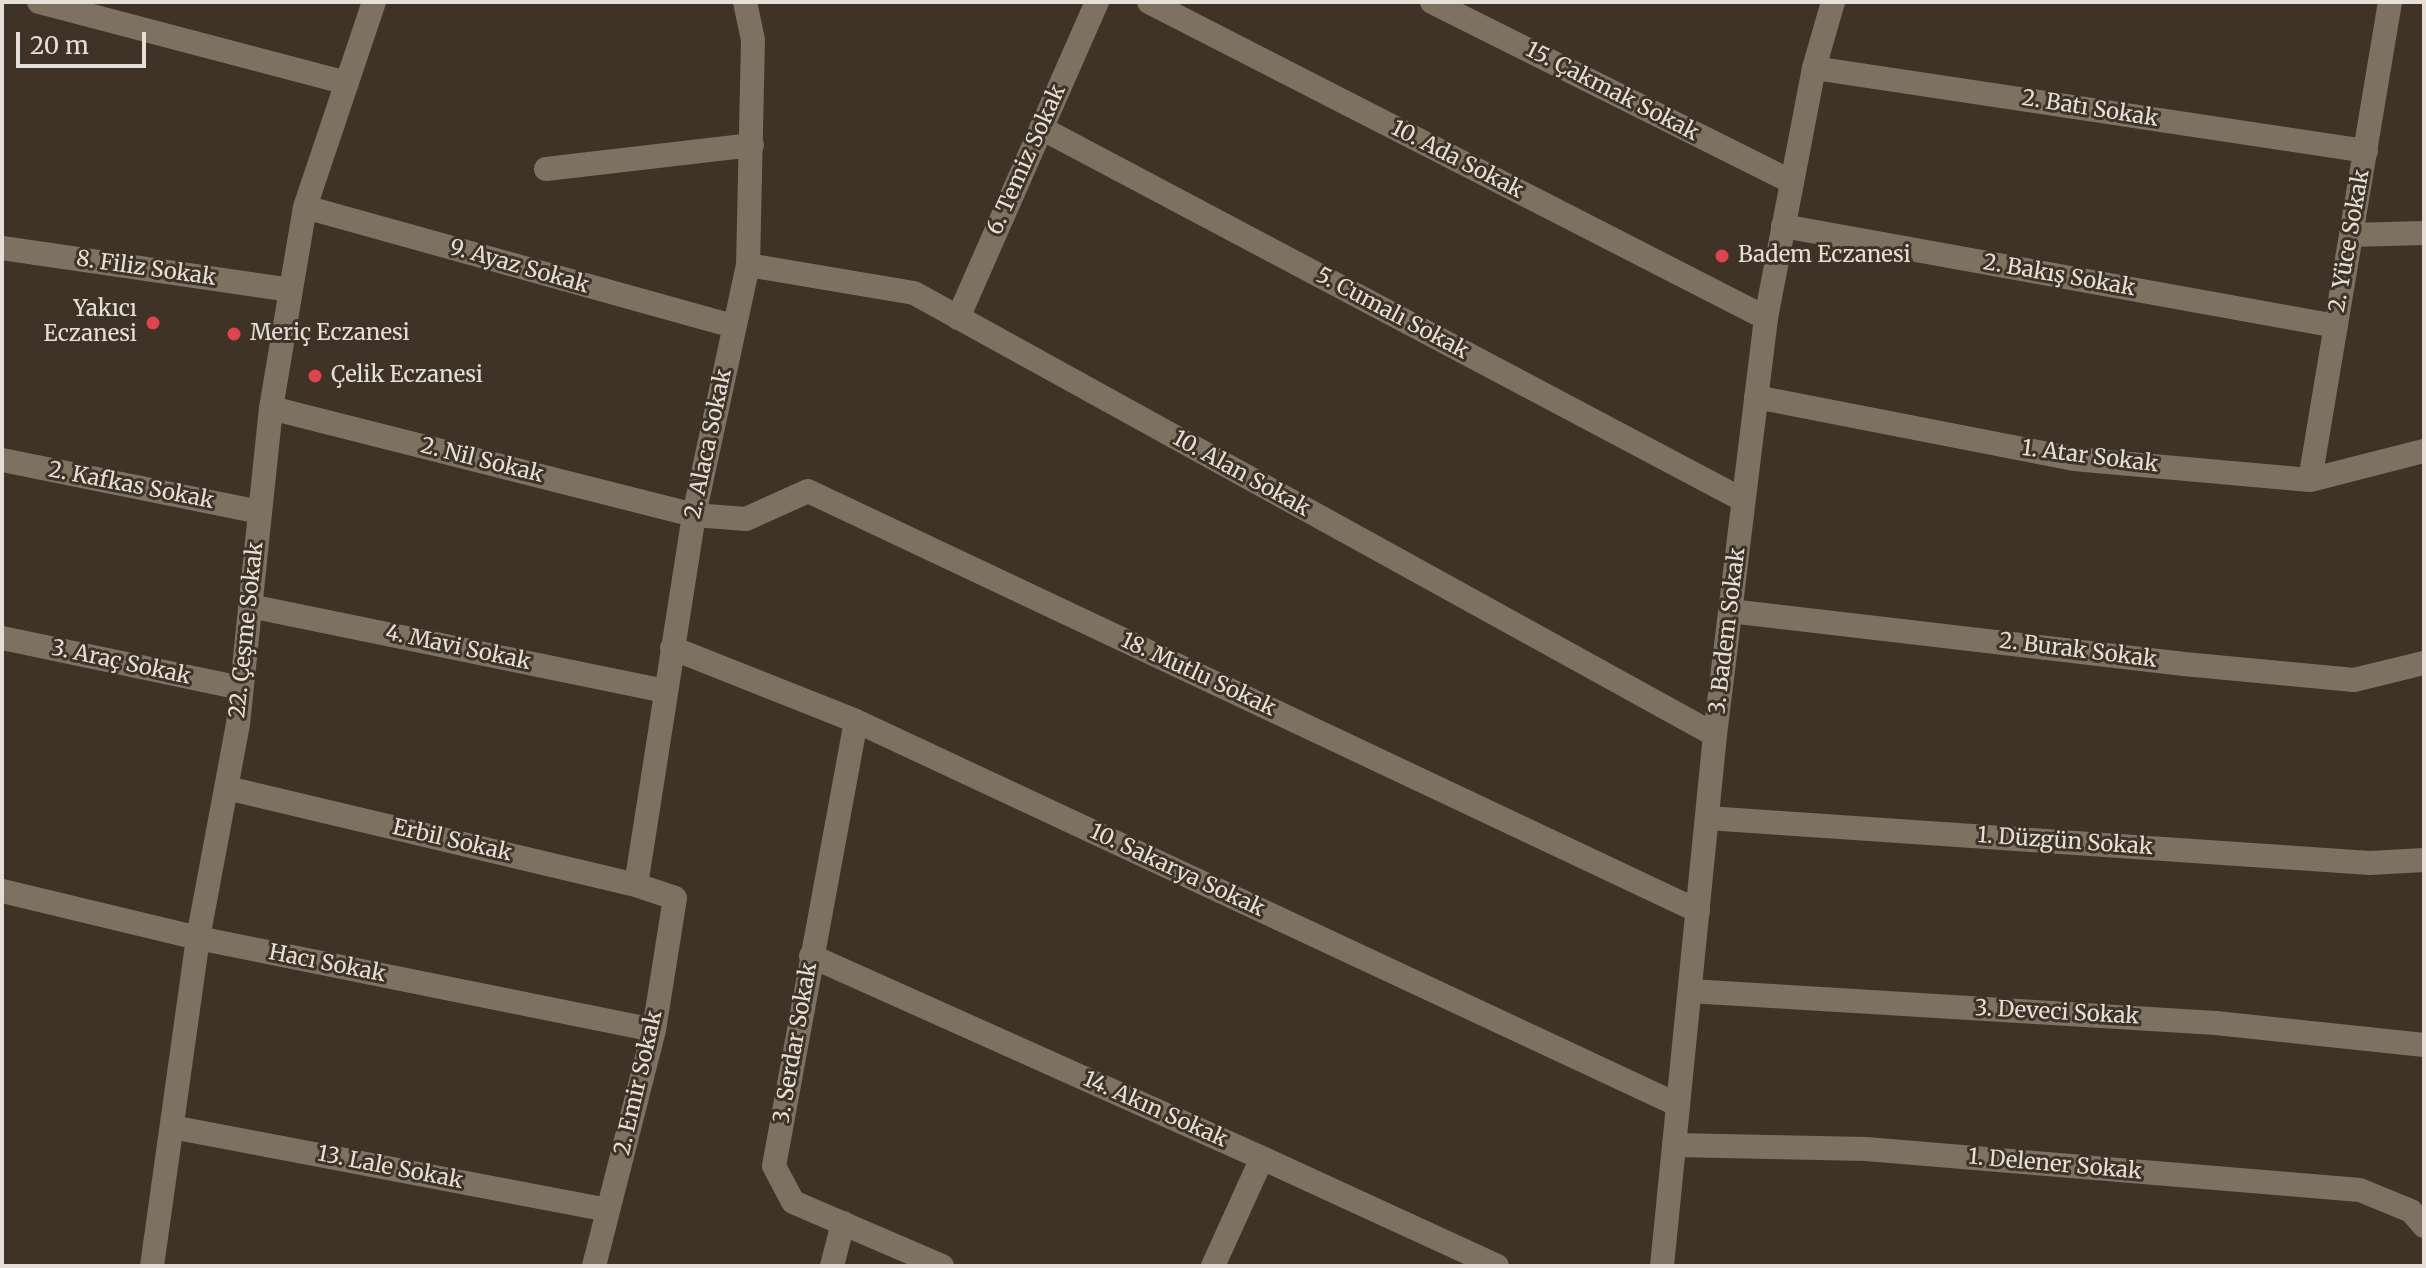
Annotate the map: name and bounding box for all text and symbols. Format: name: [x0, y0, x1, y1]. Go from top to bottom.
scale bar: [20, 16, 150, 66]
text: 20 m: [30, 30, 89, 61]
street label: 15. Çakmak Sokak: [1521, 37, 1703, 147]
street label: 6. Temiz Sokak: [982, 81, 1072, 239]
street label: 2. Batı Sokak: [2020, 85, 2160, 133]
street label: 10. Ada Sokak: [1387, 115, 1527, 205]
street label: 2. Yüce Sokak: [2324, 168, 2376, 314]
street label: 9. Ayaz Sokak: [446, 235, 592, 299]
place label: Badem Eczanesi: [1738, 243, 1911, 269]
street label: 8. Filiz Sokak: [75, 246, 217, 292]
marker: Badem Eczanesi: [1713, 247, 1731, 265]
street label: 2. Bakış Sokak: [1981, 250, 2137, 302]
street label: 5. Cumalı Sokak: [1311, 263, 1473, 365]
place label: Yakıcı Eczanesi: [44, 297, 137, 348]
marker: Yakıcı Eczanesi: [144, 314, 162, 332]
place label: Meriç Eczanesi: [250, 321, 410, 347]
marker: Meriç Eczanesi: [225, 325, 243, 343]
place label: Çelik Eczanesi: [331, 363, 483, 389]
marker: Çelik Eczanesi: [306, 367, 324, 385]
street label: 2. Alaca Sokak: [680, 367, 738, 521]
street label: 10. Alan Sokak: [1168, 425, 1314, 523]
street label: 2. Nil Sokak: [418, 433, 546, 489]
street label: 1. Atar Sokak: [2020, 436, 2160, 478]
street label: 2. Kafkas Sokak: [46, 457, 216, 515]
street label: 22. Çeşme Sokak: [225, 541, 269, 719]
street label: 3. Badem Sokak: [1705, 546, 1751, 716]
street label: 4. Mavi Sokak: [383, 620, 533, 676]
street label: 18. Mutlu Sokak: [1116, 628, 1280, 722]
street label: 2. Burak Sokak: [1998, 628, 2158, 674]
street label: 3. Araç Sokak: [49, 635, 193, 691]
street label: Erbil Sokak: [390, 814, 514, 868]
street label: 10. Sakarya Sokak: [1086, 819, 1268, 923]
street label: 1. Düzgün Sokak: [1977, 823, 2153, 861]
street label: Hacı Sokak: [266, 940, 388, 988]
street label: 3. Serdar Sokak: [769, 961, 823, 1125]
street label: 3. Deveci Sokak: [1974, 996, 2140, 1030]
street label: 2. Emir Sokak: [610, 1008, 668, 1158]
street label: 14. Akın Sokak: [1079, 1066, 1231, 1154]
street label: 13. Lale Sokak: [315, 1141, 465, 1195]
street label: 1. Delener Sokak: [1967, 1144, 2143, 1186]

